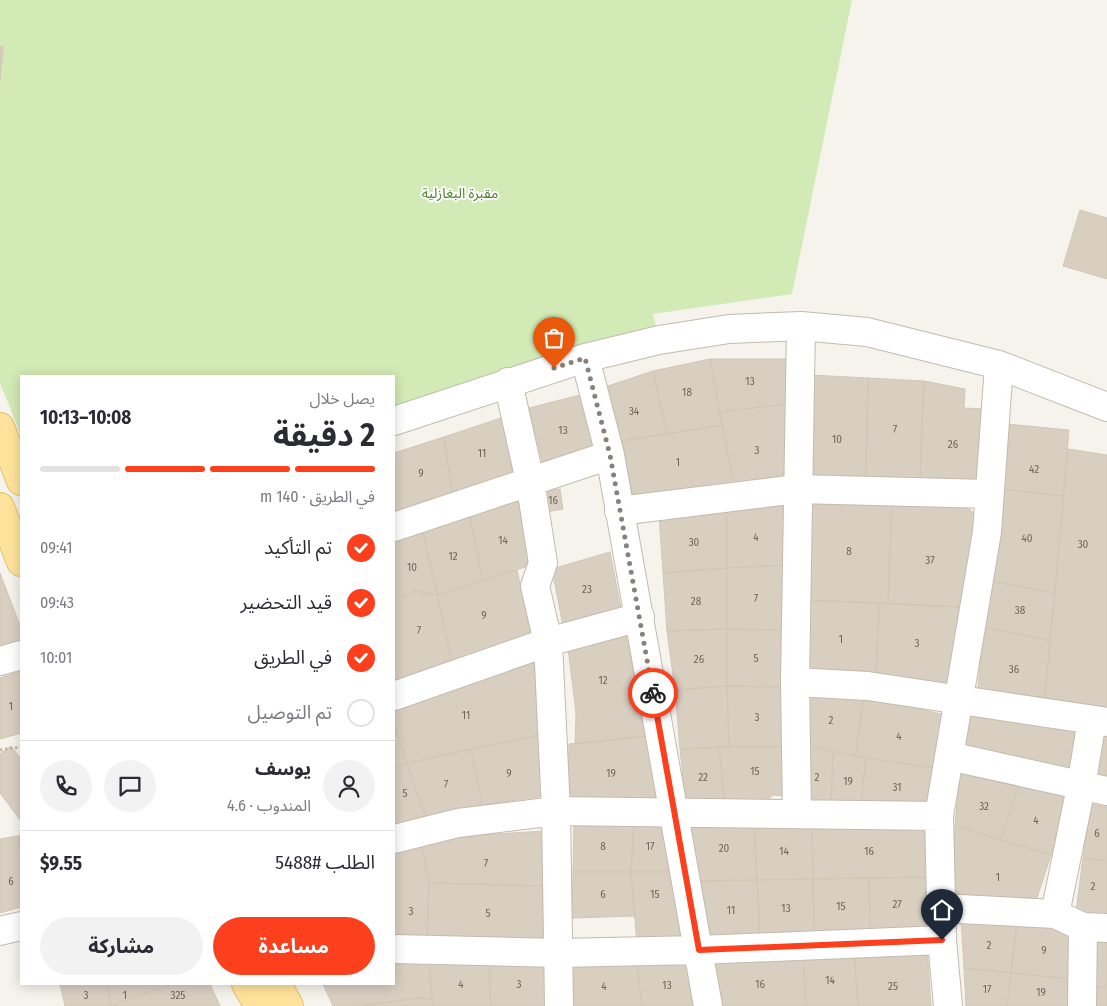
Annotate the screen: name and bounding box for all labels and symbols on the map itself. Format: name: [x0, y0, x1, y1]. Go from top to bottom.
park label: مقبرة البغازلية: [422, 185, 498, 202]
pin: [533, 317, 575, 368]
house number: 13: [745, 375, 755, 388]
house number: 18: [682, 386, 692, 399]
house number: 34: [629, 405, 640, 418]
house number: 7: [893, 423, 898, 436]
house number: 13: [558, 424, 568, 437]
house number: 10: [832, 433, 842, 446]
house number: 26: [948, 438, 959, 451]
house number: 3: [755, 444, 760, 457]
house number: 11: [478, 447, 486, 460]
house number: 1: [676, 456, 680, 469]
house number: 42: [1029, 463, 1039, 476]
house number: 9: [418, 467, 424, 480]
house number: 16: [548, 494, 558, 507]
house number: 4: [753, 531, 759, 544]
house number: 40: [1021, 532, 1033, 545]
house number: 14: [498, 534, 508, 547]
house number: 30: [689, 536, 700, 549]
house number: 30: [1078, 538, 1089, 551]
house number: 8: [846, 545, 852, 558]
house number: 12: [448, 550, 458, 563]
house number: 37: [925, 554, 935, 567]
house number: 10: [407, 561, 417, 574]
house number: 23: [582, 583, 592, 596]
house number: 7: [754, 592, 759, 605]
house number: 28: [691, 595, 702, 608]
house number: 38: [1015, 604, 1026, 617]
house number: 9: [481, 609, 487, 622]
house number: 7: [417, 624, 422, 637]
house number: 1: [839, 633, 843, 646]
house number: 3: [915, 637, 920, 650]
house number: 5: [753, 652, 759, 665]
house number: 26: [694, 653, 705, 666]
house number: 36: [1009, 663, 1020, 676]
courier: [628, 668, 678, 718]
house number: 12: [598, 674, 608, 687]
house number: 1: [9, 700, 13, 713]
house number: 11: [462, 709, 470, 722]
house number: 3: [755, 711, 760, 724]
house number: 2: [829, 714, 834, 727]
house number: 4: [896, 730, 902, 743]
house number: 15: [750, 765, 760, 778]
house number: 9: [506, 767, 512, 780]
house number: 19: [606, 767, 616, 780]
house number: 22: [698, 771, 708, 784]
house number: 2: [815, 771, 820, 784]
house number: 19: [843, 775, 853, 788]
house number: 7: [444, 778, 449, 791]
house number: 31: [893, 781, 902, 794]
house number: 5: [402, 787, 408, 800]
house number: 32: [979, 800, 989, 813]
house number: 4: [1033, 814, 1039, 827]
house number: 6: [1094, 827, 1100, 840]
house number: 8: [600, 840, 606, 853]
house number: 17: [646, 840, 655, 853]
house number: 20: [719, 842, 730, 855]
house number: 14: [779, 845, 789, 858]
house number: 16: [864, 845, 874, 858]
house number: 7: [484, 857, 489, 870]
house number: 1: [996, 871, 1000, 884]
house number: 6: [8, 875, 14, 888]
house number: 2: [1091, 880, 1096, 893]
house number: 6: [600, 888, 606, 901]
house number: 15: [650, 888, 660, 901]
pin: [921, 889, 963, 940]
house number: 27: [892, 898, 902, 911]
house number: 15: [836, 900, 846, 913]
house number: 13: [781, 902, 791, 915]
house number: 11: [727, 904, 735, 917]
house number: 3: [409, 905, 414, 918]
house number: 5: [485, 907, 491, 920]
house number: 2: [987, 939, 992, 952]
house number: 9: [1041, 944, 1047, 957]
house number: 14: [825, 974, 835, 987]
house number: 4: [458, 978, 464, 991]
house number: 3: [517, 978, 522, 991]
house number: 16: [755, 978, 765, 991]
house number: 13: [662, 979, 672, 992]
house number: 4: [601, 980, 607, 993]
house number: 25: [888, 980, 898, 993]
house number: 17: [983, 983, 992, 996]
house number: 19: [1036, 986, 1046, 999]
house number: 3: [84, 989, 89, 1002]
house number: 1: [123, 989, 127, 1002]
house number: 325: [171, 989, 185, 1002]

